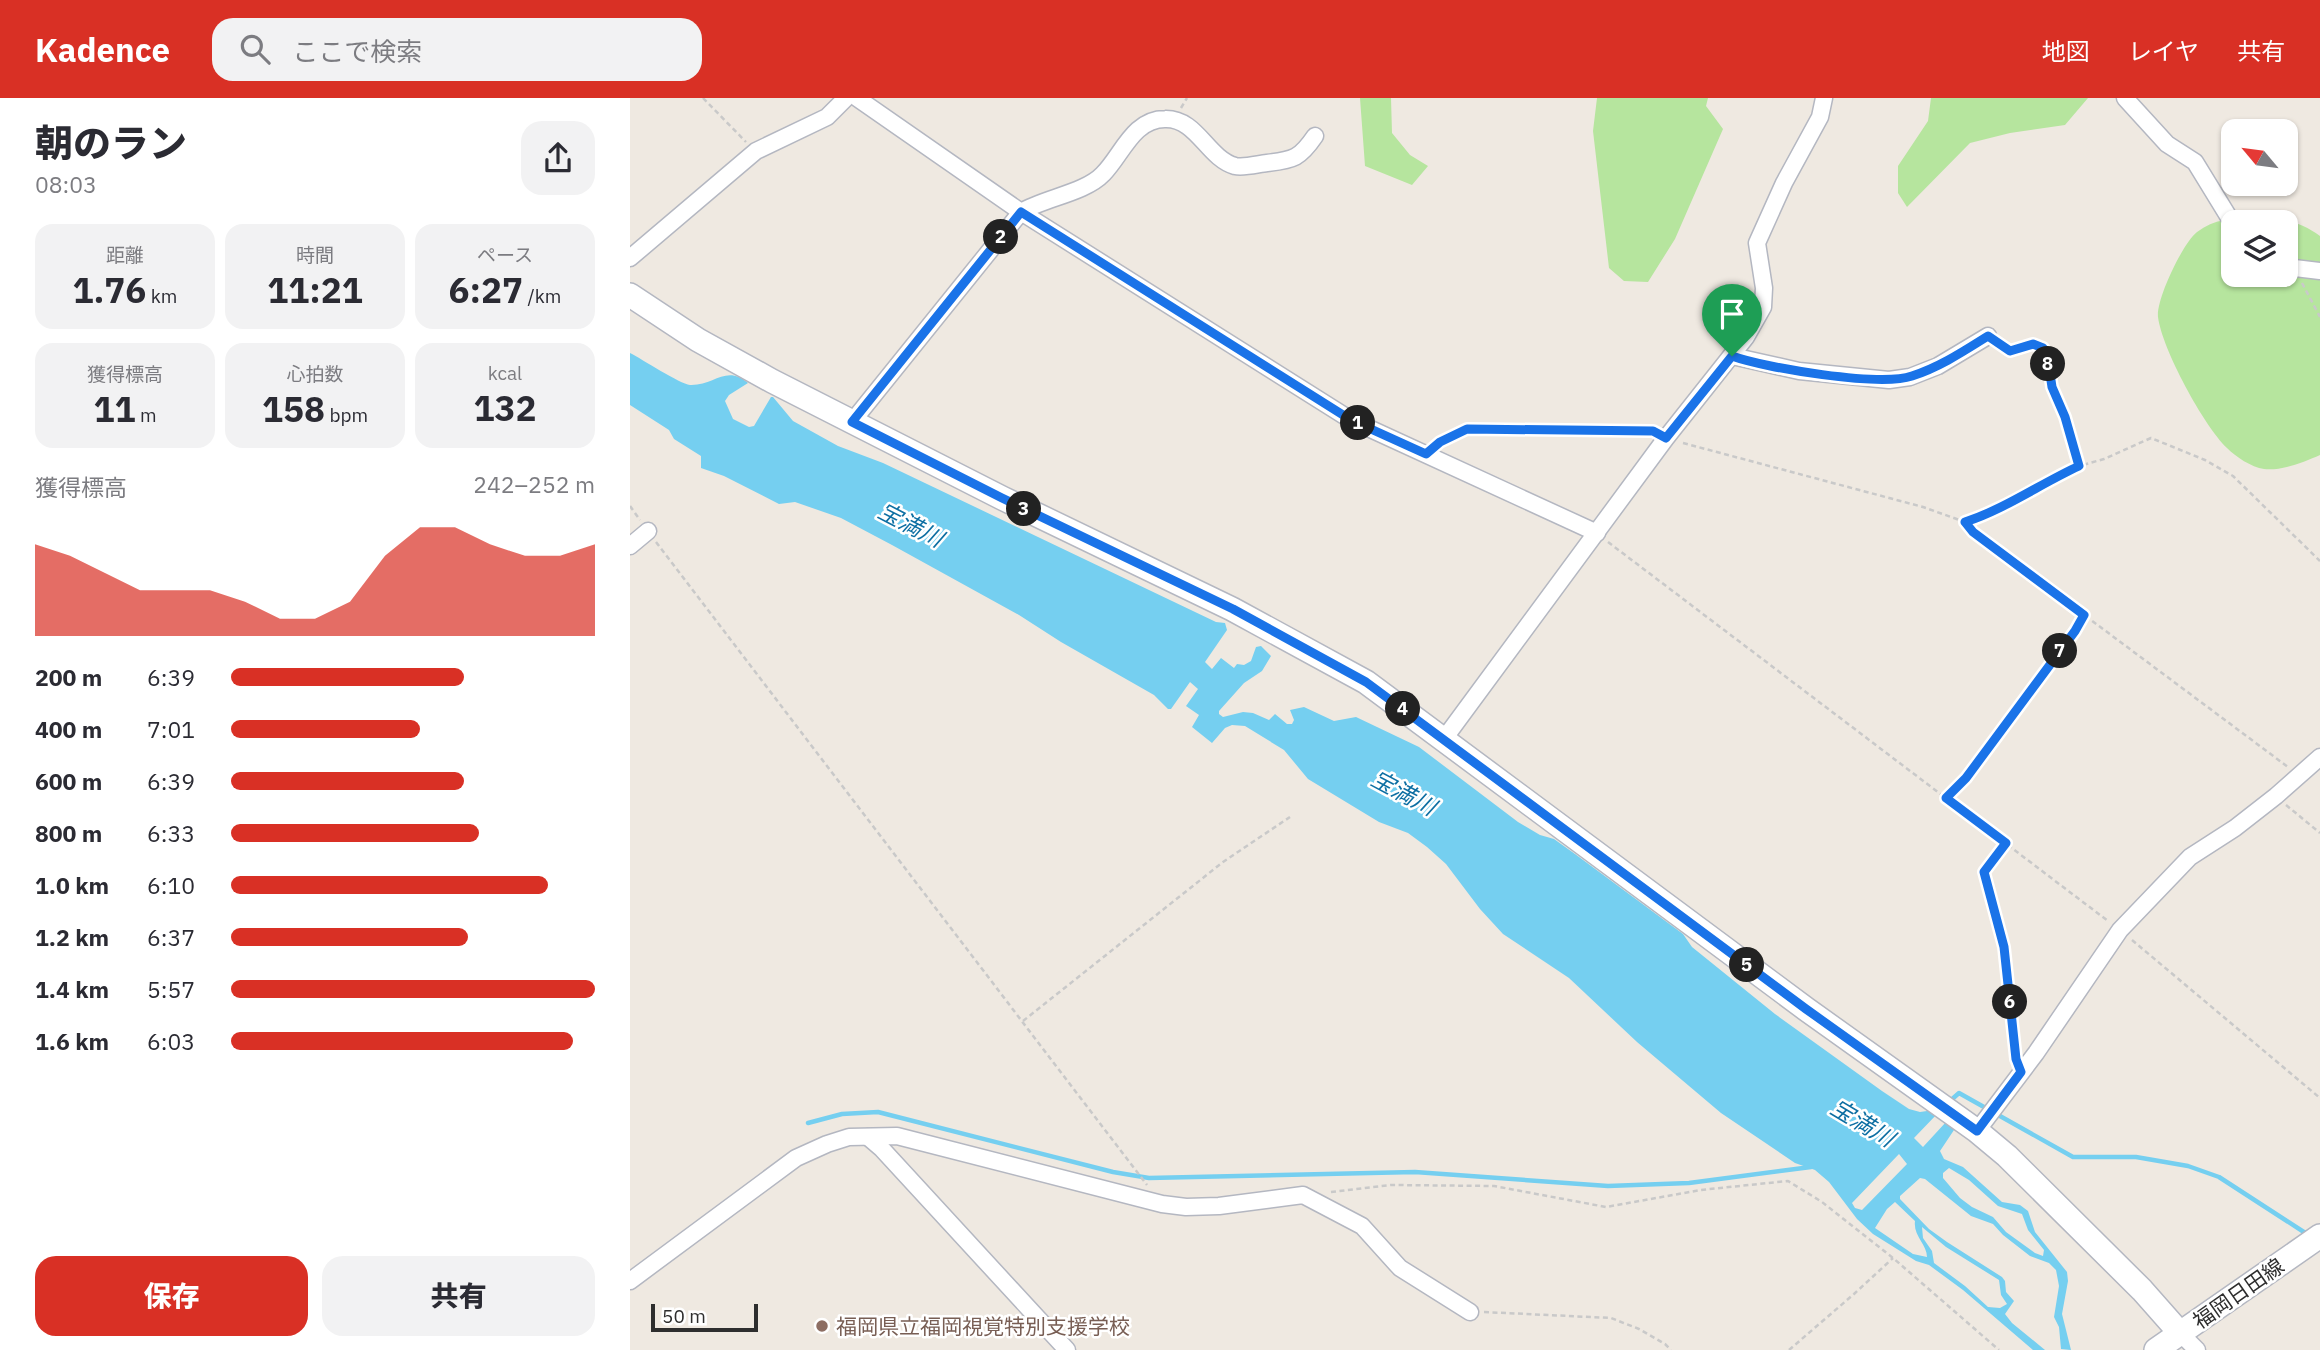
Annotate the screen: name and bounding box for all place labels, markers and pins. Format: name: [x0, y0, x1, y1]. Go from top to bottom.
pin: 2: [984, 220, 1018, 254]
pin: [1702, 284, 1762, 356]
pin: 8: [2030, 346, 2066, 382]
pin: 1: [1340, 406, 1376, 440]
pin: 3: [1006, 492, 1042, 526]
pin: 7: [2042, 634, 2078, 668]
pin: 4: [1386, 692, 1420, 726]
pin: 5: [1730, 948, 1764, 982]
pin: 6: [1992, 984, 2028, 1020]
place label: 福岡県立福岡視覚特別支援学校: [836, 1312, 1130, 1340]
marker: 福岡県立福岡視覚特別支援学校: [814, 1318, 830, 1334]

